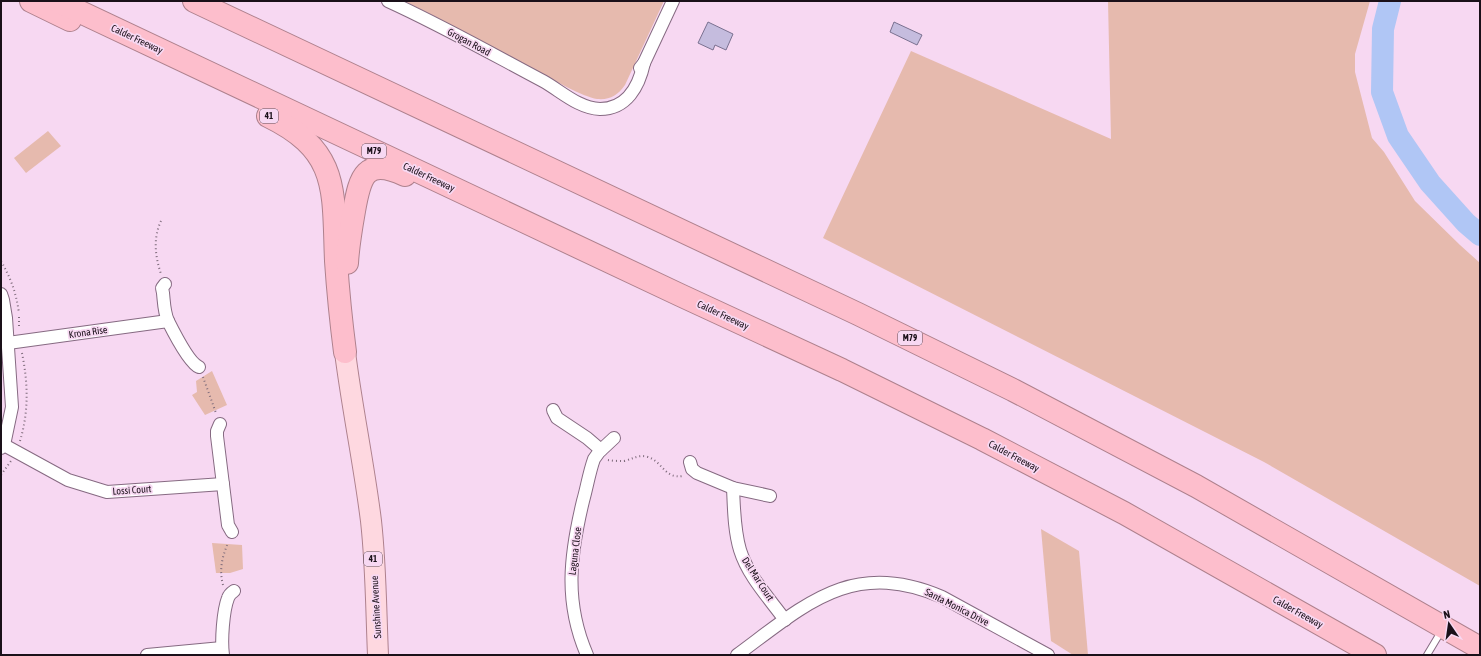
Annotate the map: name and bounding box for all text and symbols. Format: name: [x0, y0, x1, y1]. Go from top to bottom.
street label: Calder Freeway: [109, 22, 165, 56]
street label: Grogan Road: [446, 26, 493, 58]
road number: 41: [260, 109, 278, 123]
road number: M79: [362, 144, 386, 158]
street label: Calder Freeway: [401, 160, 457, 194]
street label: Calder Freeway: [695, 298, 751, 332]
street label: Krona Rise: [68, 324, 108, 340]
road number: M79: [898, 331, 922, 345]
street label: Calder Freeway: [987, 438, 1041, 474]
street label: Lossi Court: [112, 483, 152, 497]
street label: Laguna Close: [567, 526, 583, 576]
road number: 41: [364, 552, 382, 566]
street label: Del Mar Court: [740, 555, 776, 603]
street label: Sunshine Avenue: [369, 575, 383, 639]
street label: Santa Monica Drive: [923, 586, 991, 628]
street label: Calder Freeway: [1271, 594, 1325, 630]
north arrow: [1429, 604, 1469, 644]
text: N: [1442, 608, 1451, 621]

